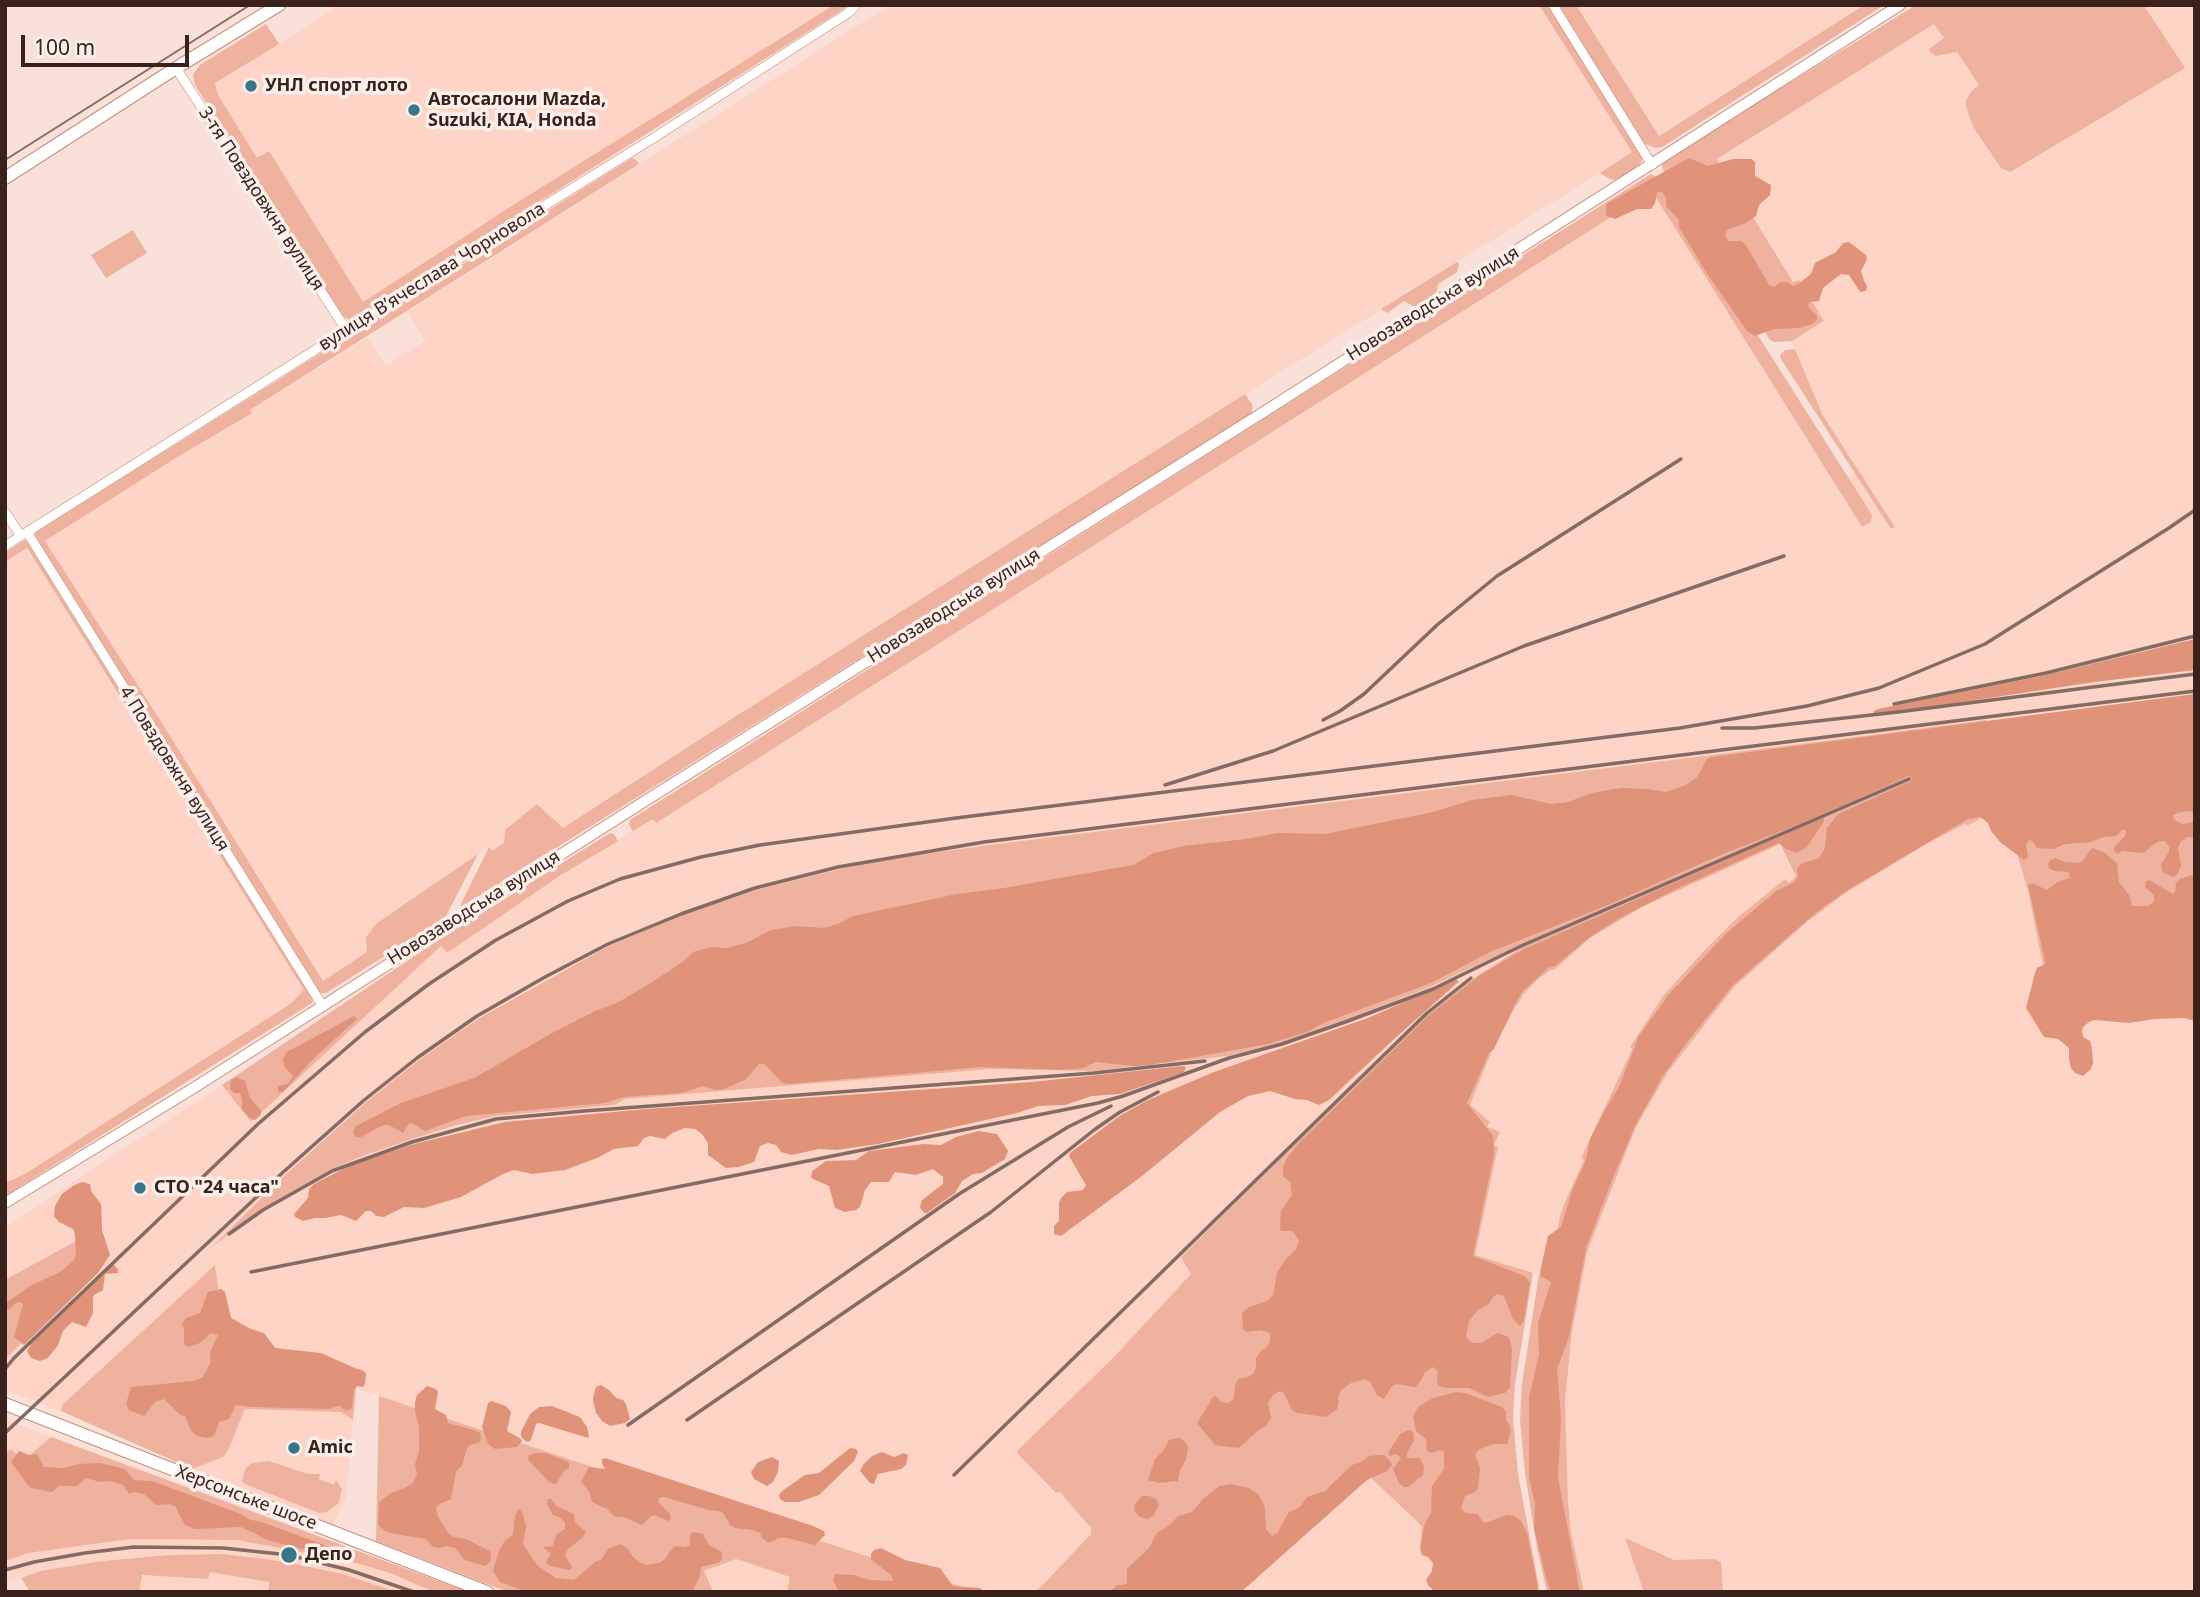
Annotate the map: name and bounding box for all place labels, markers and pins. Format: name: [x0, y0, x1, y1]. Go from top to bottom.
place label: УНЛ спорт лото: [265, 75, 408, 97]
marker: УНЛ спорт лото: [243, 78, 259, 94]
place label: Автосалони Mazda, Suzuki, KIA, Honda: [428, 89, 606, 132]
marker: Автосалони Mazda, Suzuki, KIA, Honda: [406, 102, 422, 118]
place label: СТО "24 часа": [154, 1177, 279, 1199]
marker: СТО "24 часа": [132, 1180, 148, 1196]
place label: Amic: [308, 1437, 353, 1459]
marker: Amic: [286, 1440, 302, 1456]
place label: Депо: [305, 1544, 352, 1566]
marker: Депо: [279, 1545, 299, 1565]

